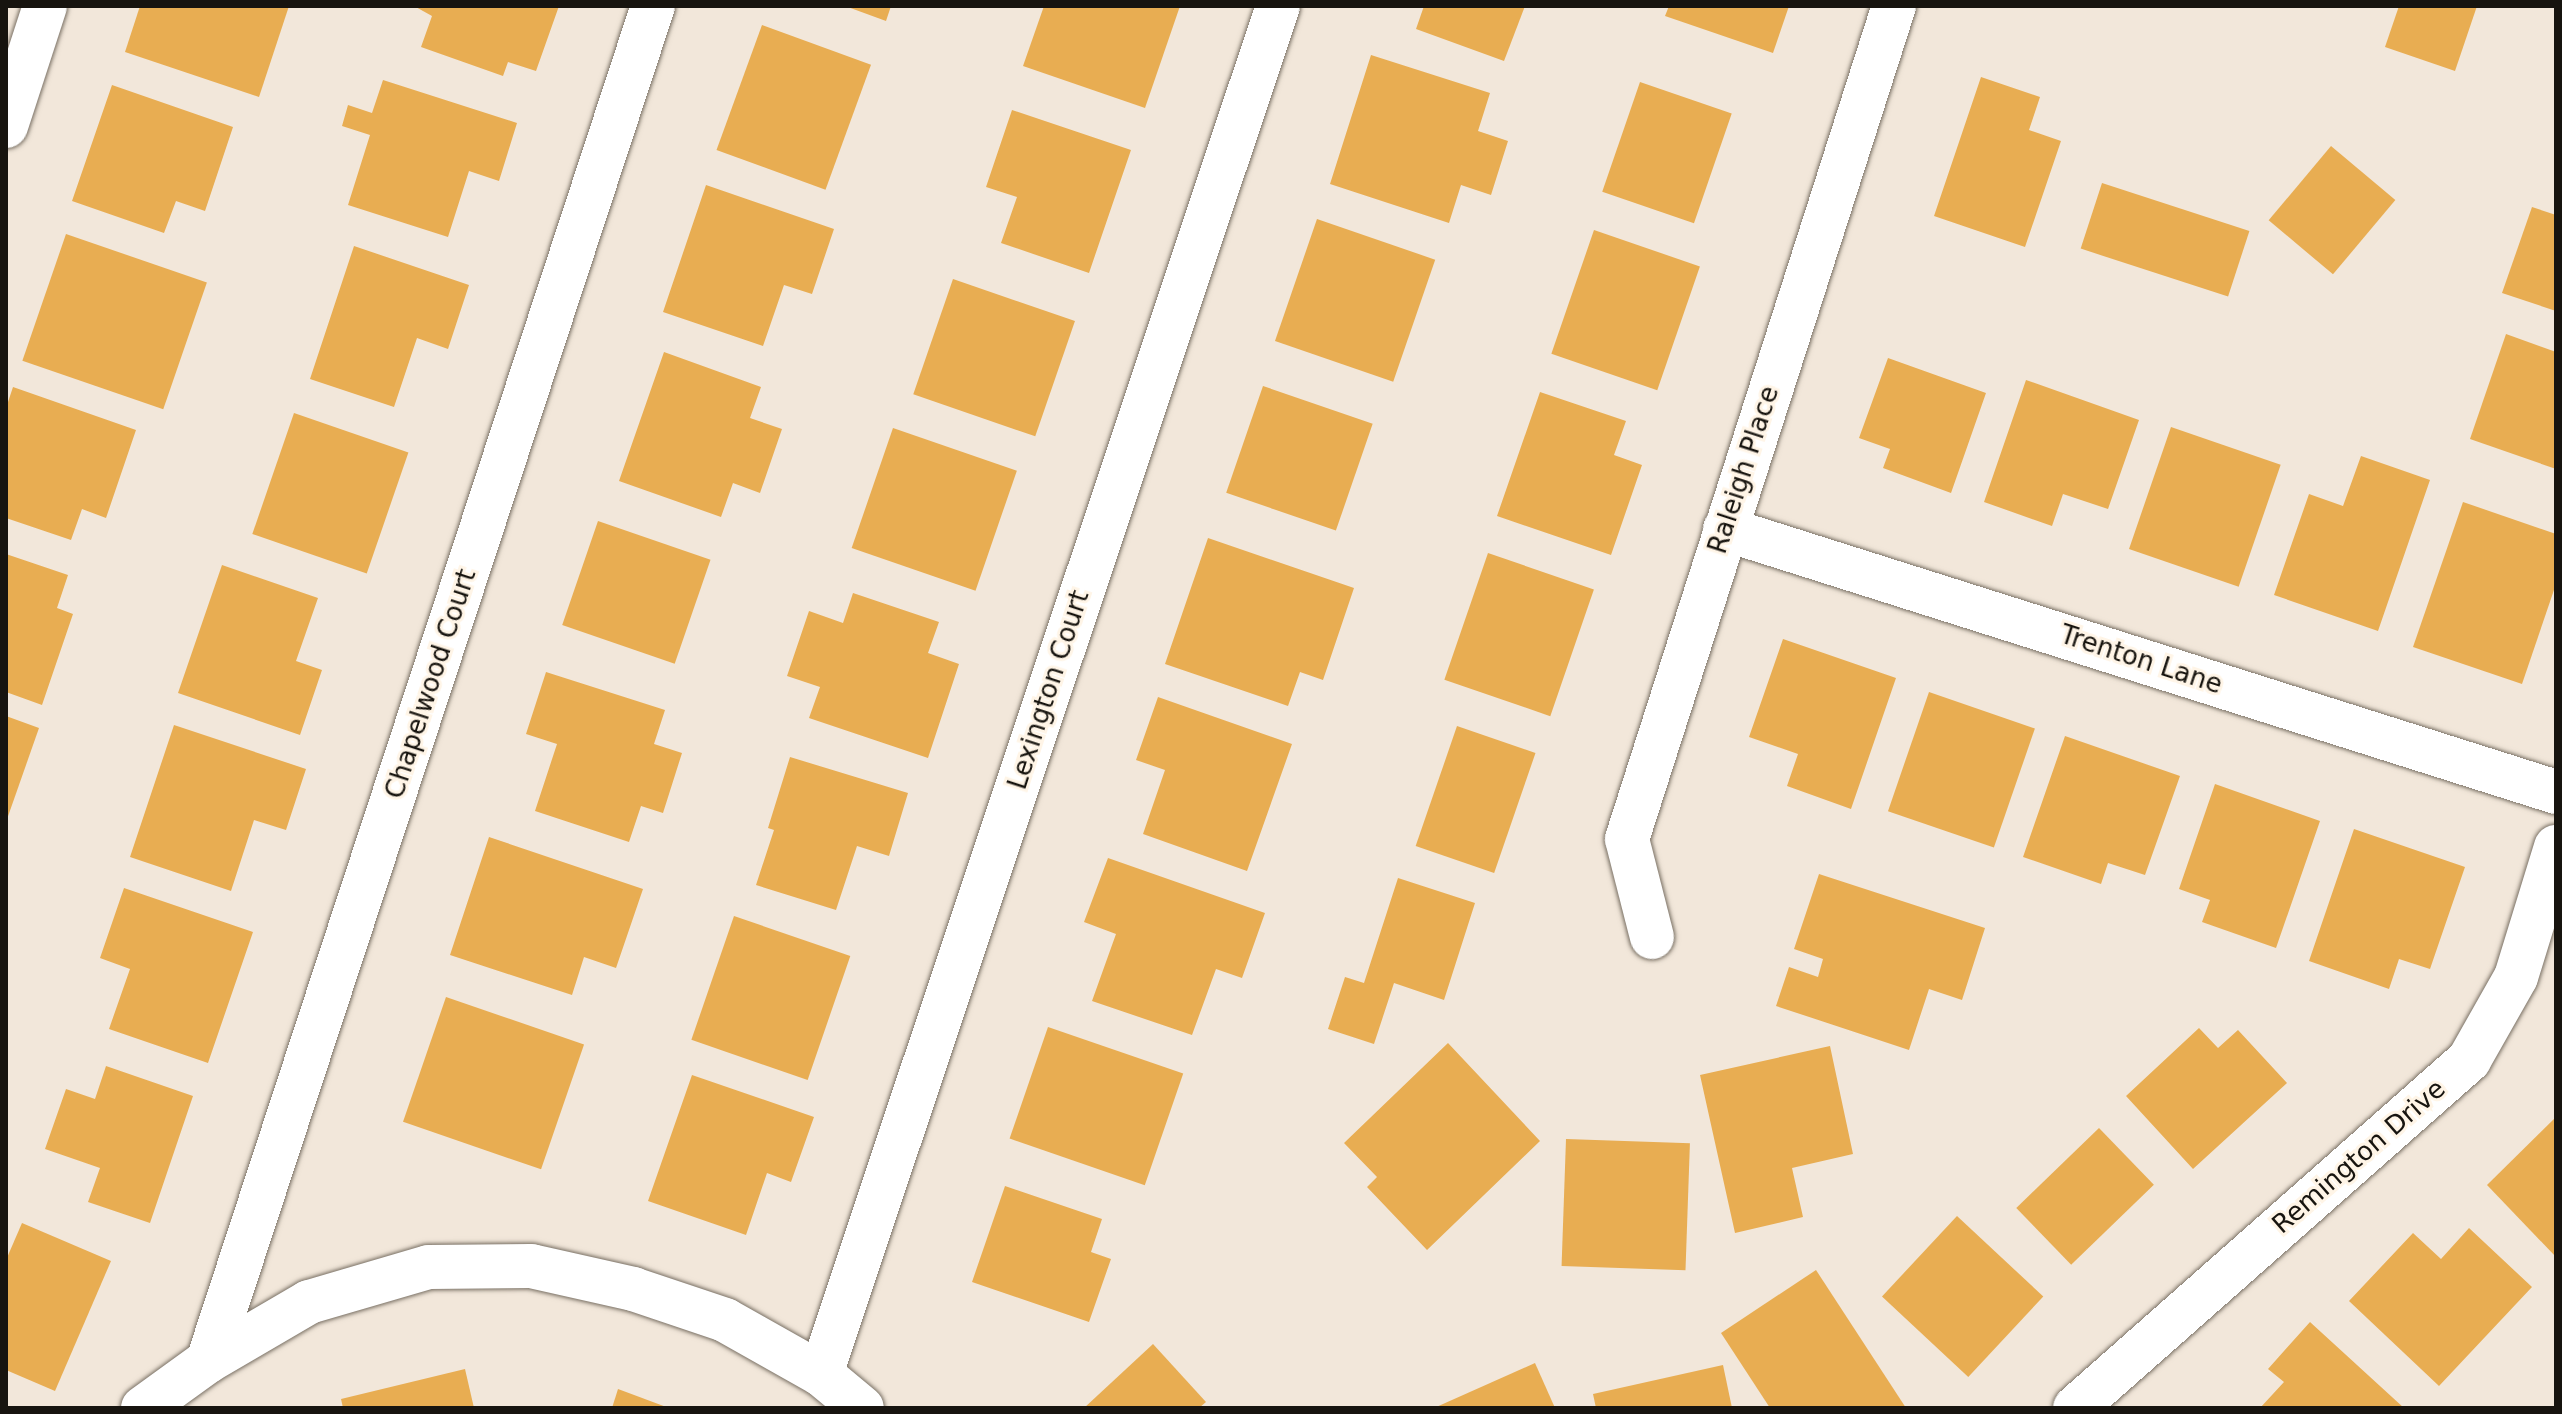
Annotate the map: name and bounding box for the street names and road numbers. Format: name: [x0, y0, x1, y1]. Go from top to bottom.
street label: Raleigh Place: [1702, 382, 1786, 558]
street label: Chapelwood Court: [379, 565, 483, 803]
street label: Lexington Court: [1002, 587, 1096, 793]
street label: Trenton Lane: [2056, 619, 2226, 701]
street label: Remington Drive: [2266, 1074, 2452, 1240]

